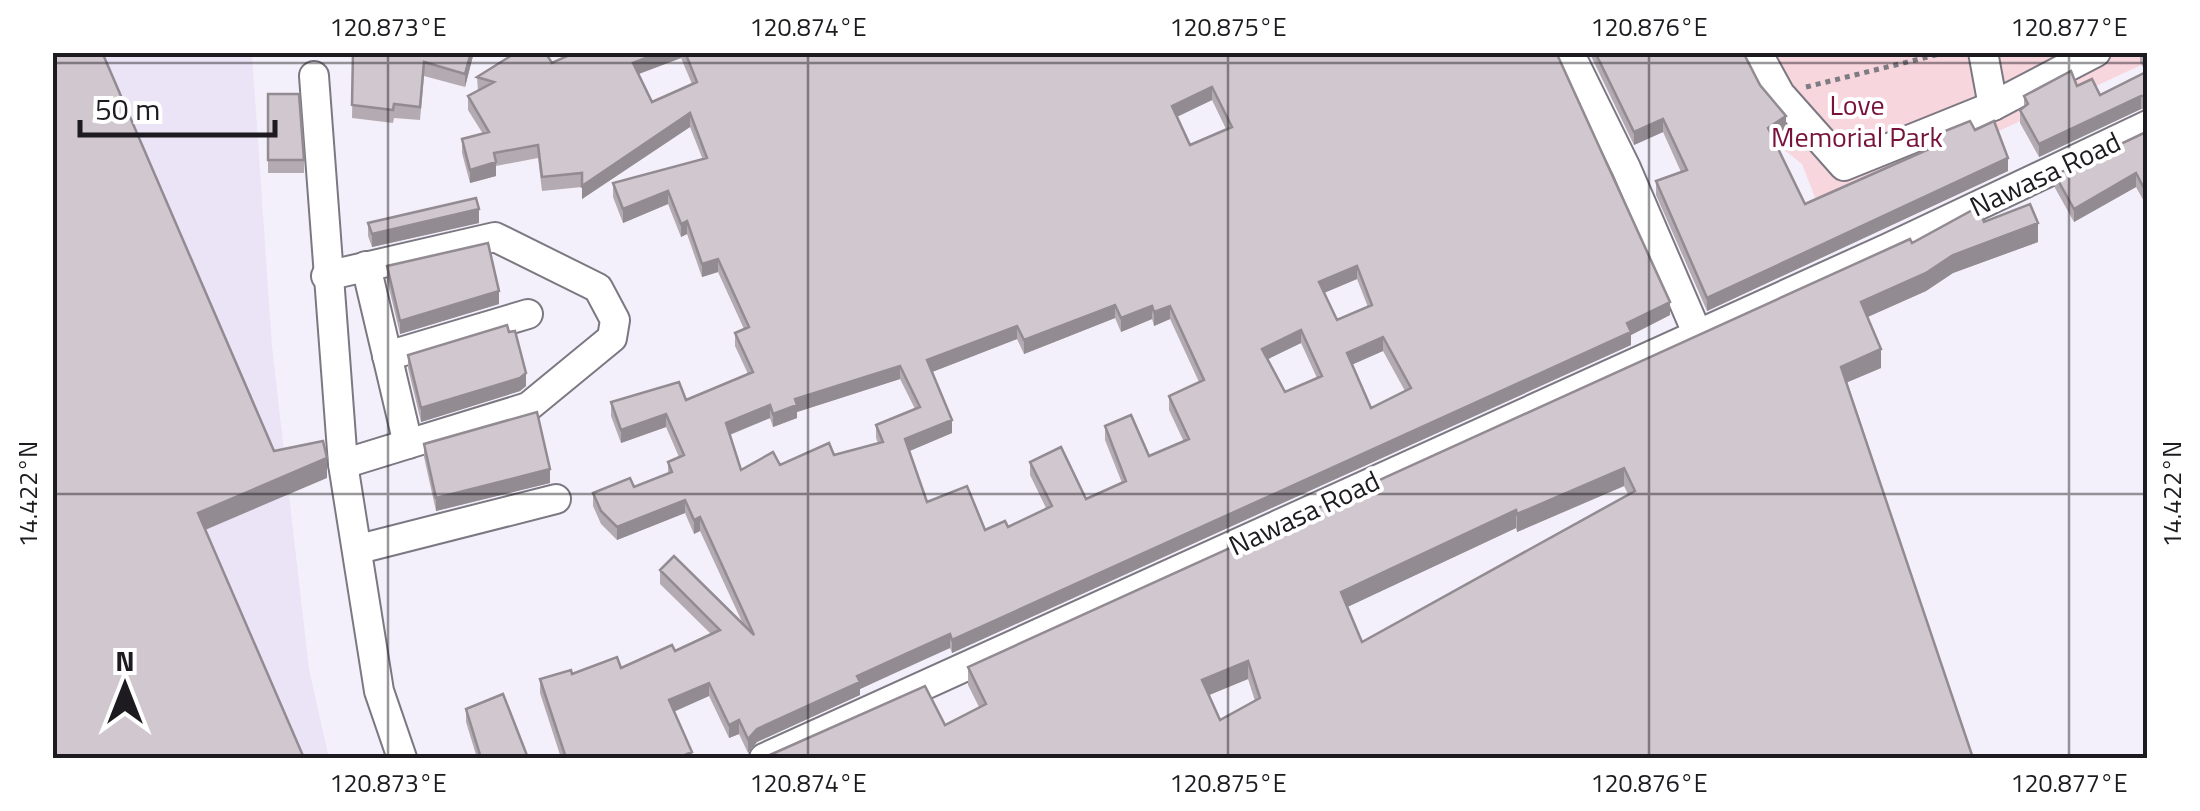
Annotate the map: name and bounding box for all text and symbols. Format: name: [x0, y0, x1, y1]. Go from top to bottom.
text: 120.873°E: [329, 8, 447, 46]
text: 120.874°E: [749, 8, 867, 46]
text: 120.875°E: [1169, 8, 1287, 46]
text: 120.876°E: [1590, 8, 1708, 46]
text: 120.877°E: [2010, 8, 2128, 46]
scale bar: [80, 75, 275, 137]
park label: Love Memorial Park: [1771, 83, 1943, 158]
text: 50 m: [95, 86, 160, 132]
street label: Nawasa Road: [1962, 120, 2127, 227]
text: 14.422°N: [9, 441, 47, 547]
text: 14.422°N: [2153, 441, 2191, 547]
street label: Nawasa Road: [1221, 459, 1386, 566]
north arrow: [75, 636, 175, 736]
text: N: [115, 639, 135, 682]
text: 120.873°E: [329, 764, 447, 802]
text: 120.874°E: [749, 764, 867, 802]
text: 120.875°E: [1169, 764, 1287, 802]
text: 120.876°E: [1590, 764, 1708, 802]
text: 120.877°E: [2010, 764, 2128, 802]

